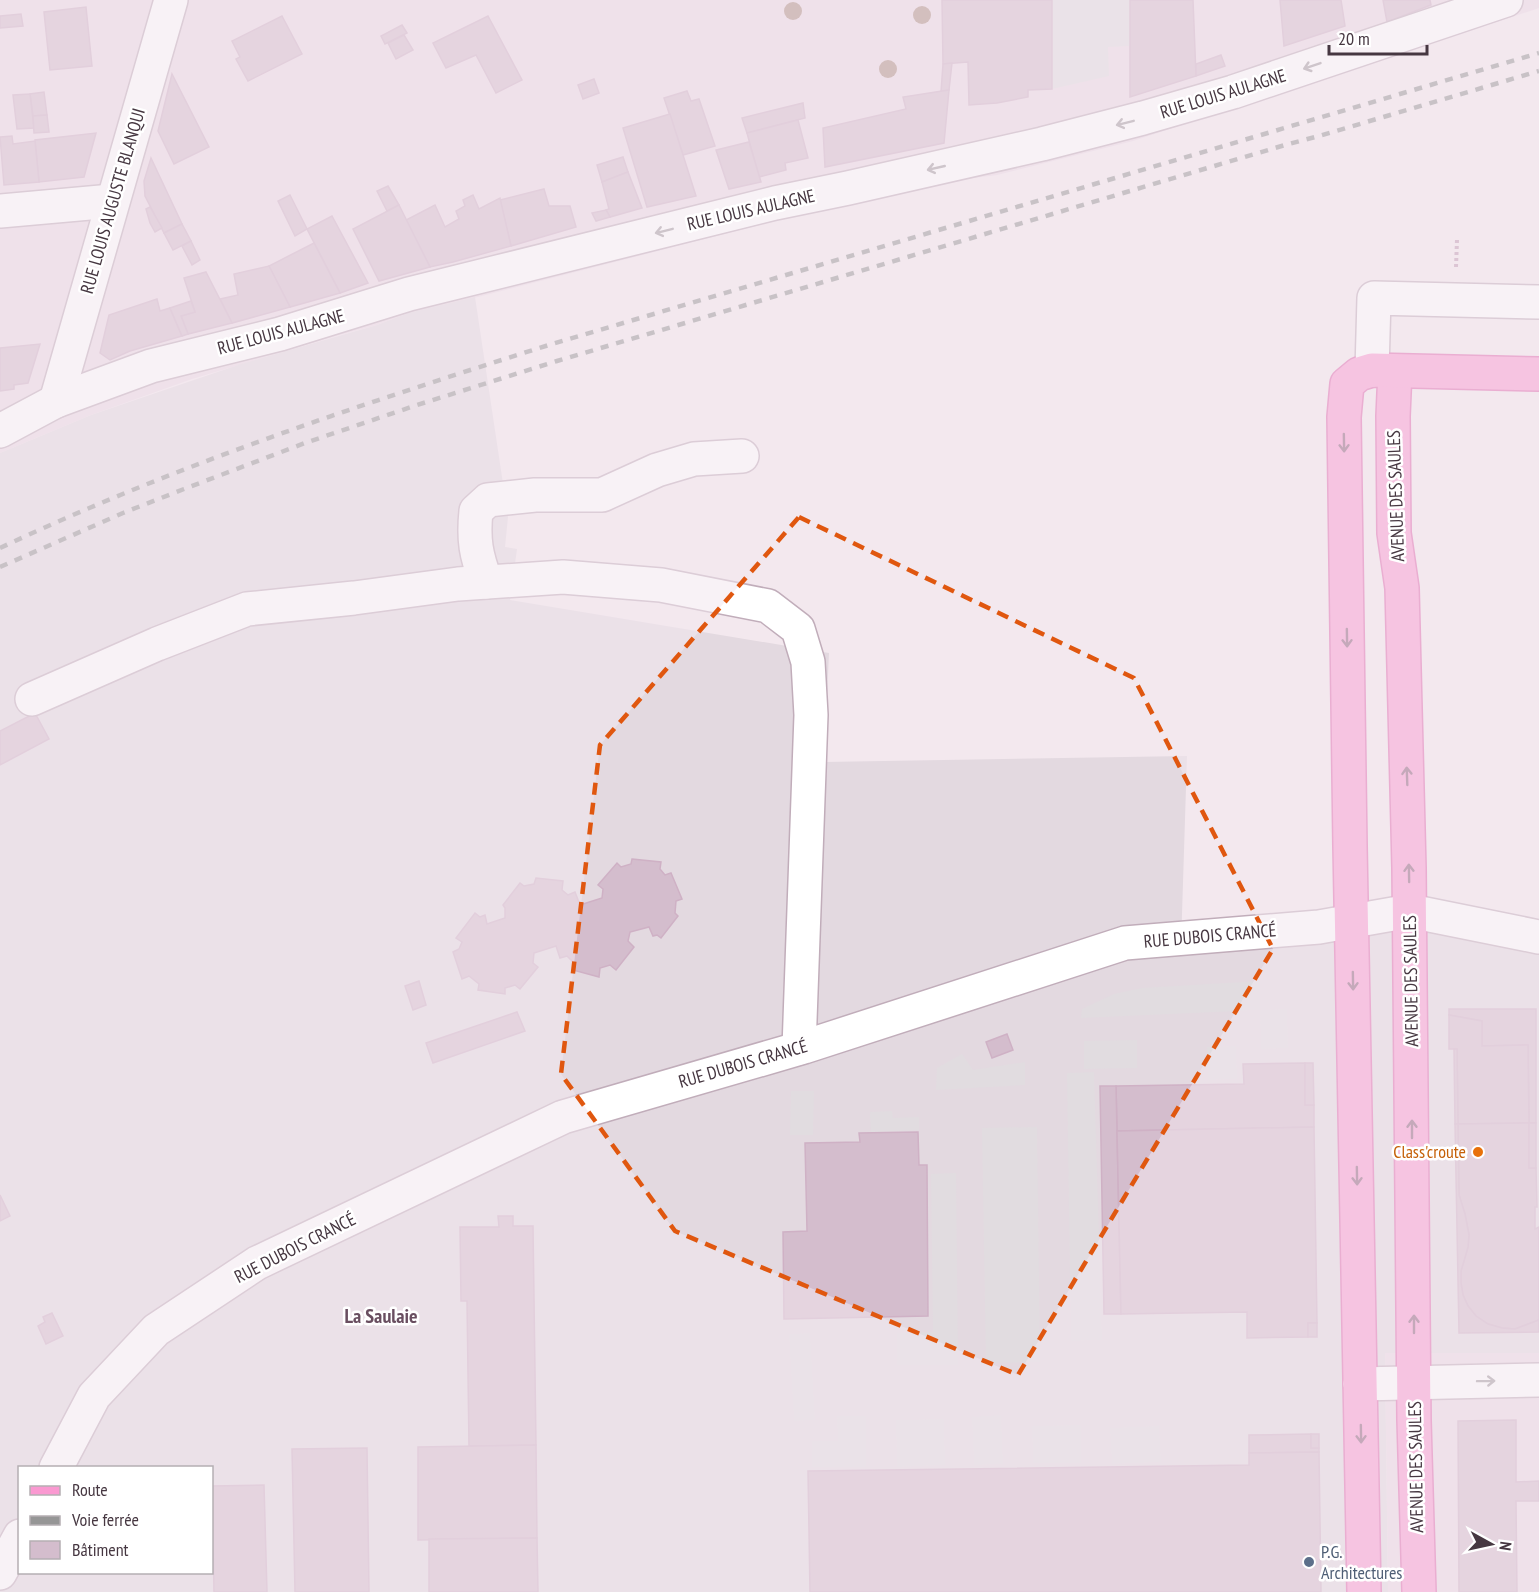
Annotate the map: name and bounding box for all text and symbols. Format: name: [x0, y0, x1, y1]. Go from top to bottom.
scale bar: [1329, 18, 1426, 56]
text: 20 m: [1338, 27, 1370, 50]
one-way arrow: [1303, 61, 1322, 72]
street label: RUE LOUIS AULAGNE: [1157, 63, 1289, 124]
street label: RUE LOUIS AUGUSTE BLANQUI: [75, 106, 150, 296]
one-way arrow: [1116, 117, 1135, 129]
one-way arrow: [926, 163, 945, 175]
street label: RUE LOUIS AULAGNE: [685, 184, 817, 235]
one-way arrow: [655, 226, 674, 238]
street label: RUE LOUIS AULAGNE: [215, 304, 347, 359]
street label: AVENUE DES SAULES: [1382, 430, 1409, 562]
one-way arrow: [1339, 432, 1350, 452]
one-way arrow: [1341, 627, 1353, 647]
one-way arrow: [1401, 766, 1413, 786]
one-way arrow: [1404, 863, 1415, 883]
street label: AVENUE DES SAULES: [1398, 915, 1423, 1047]
street label: RUE DUBOIS CRANCÉ: [1143, 918, 1277, 953]
one-way arrow: [1347, 970, 1359, 990]
street label: RUE DUBOIS CRANCÉ: [676, 1034, 810, 1093]
one-way arrow: [1406, 1119, 1418, 1139]
place label: Class'croute: [1393, 1140, 1466, 1163]
marker: Class'croute: [1471, 1145, 1485, 1159]
one-way arrow: [1351, 1165, 1362, 1185]
street label: RUE DUBOIS CRANCÉ: [230, 1207, 359, 1288]
district label: La Saulaie: [345, 1303, 417, 1329]
one-way arrow: [1408, 1314, 1420, 1334]
one-way arrow: [1476, 1375, 1496, 1387]
street label: AVENUE DES SAULES: [1403, 1401, 1428, 1533]
one-way arrow: [1355, 1423, 1366, 1443]
legend: [18, 1466, 213, 1574]
text: Route: [72, 1478, 108, 1501]
text: Voie ferrée: [71, 1508, 139, 1531]
north arrow: [1461, 1514, 1521, 1574]
text: Bâtiment: [72, 1538, 129, 1561]
place label: P.G. Architectures: [1321, 1540, 1402, 1584]
text: N: [1495, 1540, 1516, 1552]
marker: P.G. Architectures: [1302, 1555, 1316, 1569]

